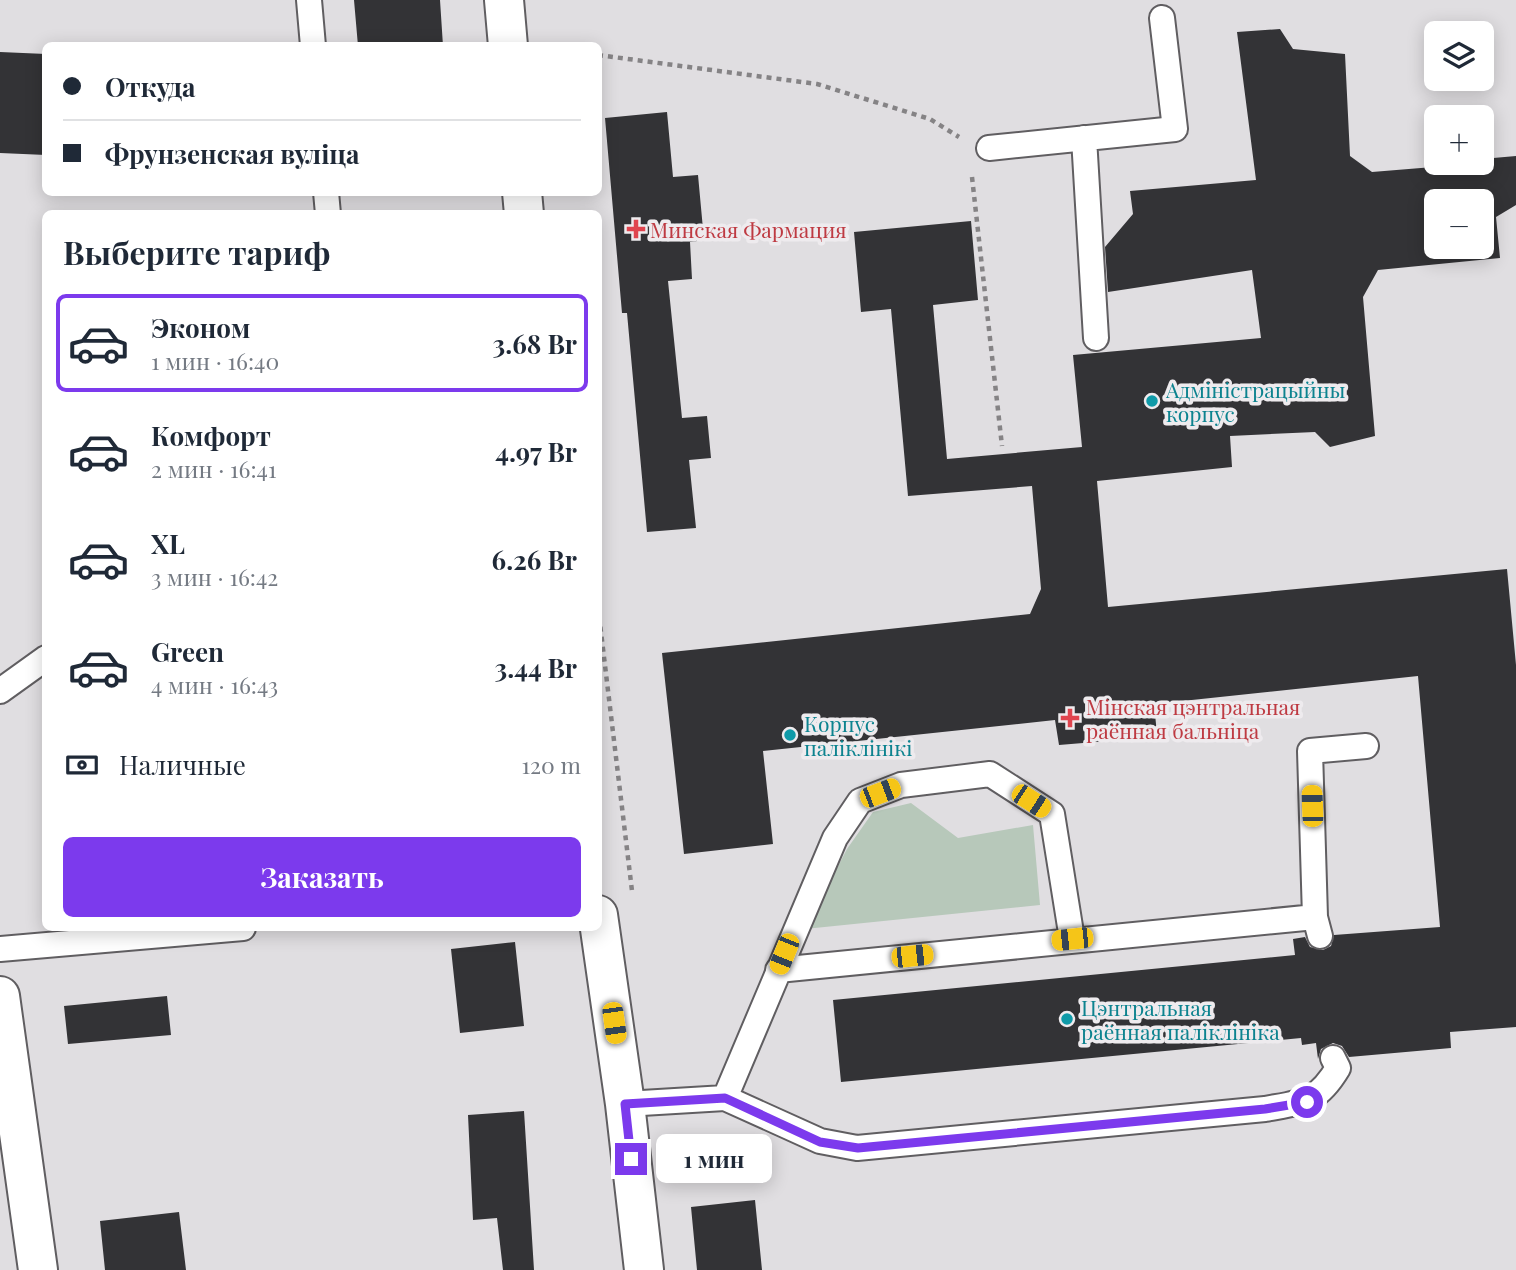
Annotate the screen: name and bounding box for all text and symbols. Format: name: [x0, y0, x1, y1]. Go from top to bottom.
map controls: [1424, 21, 1494, 259]
button: layers: [1424, 21, 1494, 91]
text: Откуда: [105, 69, 196, 104]
button: +: [1424, 105, 1494, 175]
text: Фрунзенская вуліца: [105, 136, 360, 171]
button: −: [1424, 189, 1494, 259]
place label: Минская Фармация: [650, 215, 847, 243]
marker: Минская Фармация: [628, 221, 644, 237]
text: Выберите тариф: [63, 230, 330, 273]
text: Эконом: [151, 310, 250, 345]
icon: car: [67, 312, 130, 375]
text: 3.68 Br: [492, 326, 577, 361]
text: 1 мин · 16:40: [151, 345, 279, 376]
place label: Адміністрацыйны корпус: [1165, 375, 1346, 427]
marker: Адміністрацыйны корпус: [1144, 393, 1160, 409]
text: Комфорт: [151, 418, 271, 453]
icon: car: [67, 420, 130, 483]
text: 4.97 Br: [495, 434, 577, 469]
text: 2 мин · 16:41: [151, 453, 276, 484]
text: XL: [151, 526, 185, 561]
icon: car: [67, 528, 130, 591]
text: 6.26 Br: [492, 542, 577, 577]
text: 3 мин · 16:42: [151, 561, 278, 592]
text: Green: [151, 634, 224, 669]
icon: car: [67, 636, 130, 699]
text: 3.44 Br: [494, 650, 577, 685]
text: 4 мин · 16:43: [151, 669, 278, 700]
place label: Мінская цэнтральная раённая бальніца: [1086, 692, 1300, 744]
marker: Мінская цэнтральная раённая бальніца: [1060, 708, 1080, 728]
place label: Корпус паліклінікі: [804, 709, 912, 761]
marker: Корпус паліклінікі: [782, 727, 798, 743]
icon: cash: [63, 746, 101, 784]
text: Наличные: [119, 747, 246, 782]
text: 120 m: [522, 749, 581, 780]
car: [857, 776, 904, 810]
car: [1008, 781, 1055, 821]
car: [1301, 785, 1324, 827]
button: Заказать: [63, 837, 581, 917]
car: [1051, 926, 1094, 952]
car: [767, 931, 802, 977]
car: [891, 943, 934, 969]
place label: Цэнтральная раённая паліклініка: [1081, 993, 1280, 1045]
car: [601, 1001, 628, 1045]
marker: Цэнтральная раённая паліклініка: [1059, 1011, 1075, 1027]
route start: [1291, 1086, 1323, 1118]
callout: 1 мин: [656, 1134, 771, 1184]
route end: [615, 1143, 647, 1175]
text: 1 мин: [684, 1143, 744, 1174]

